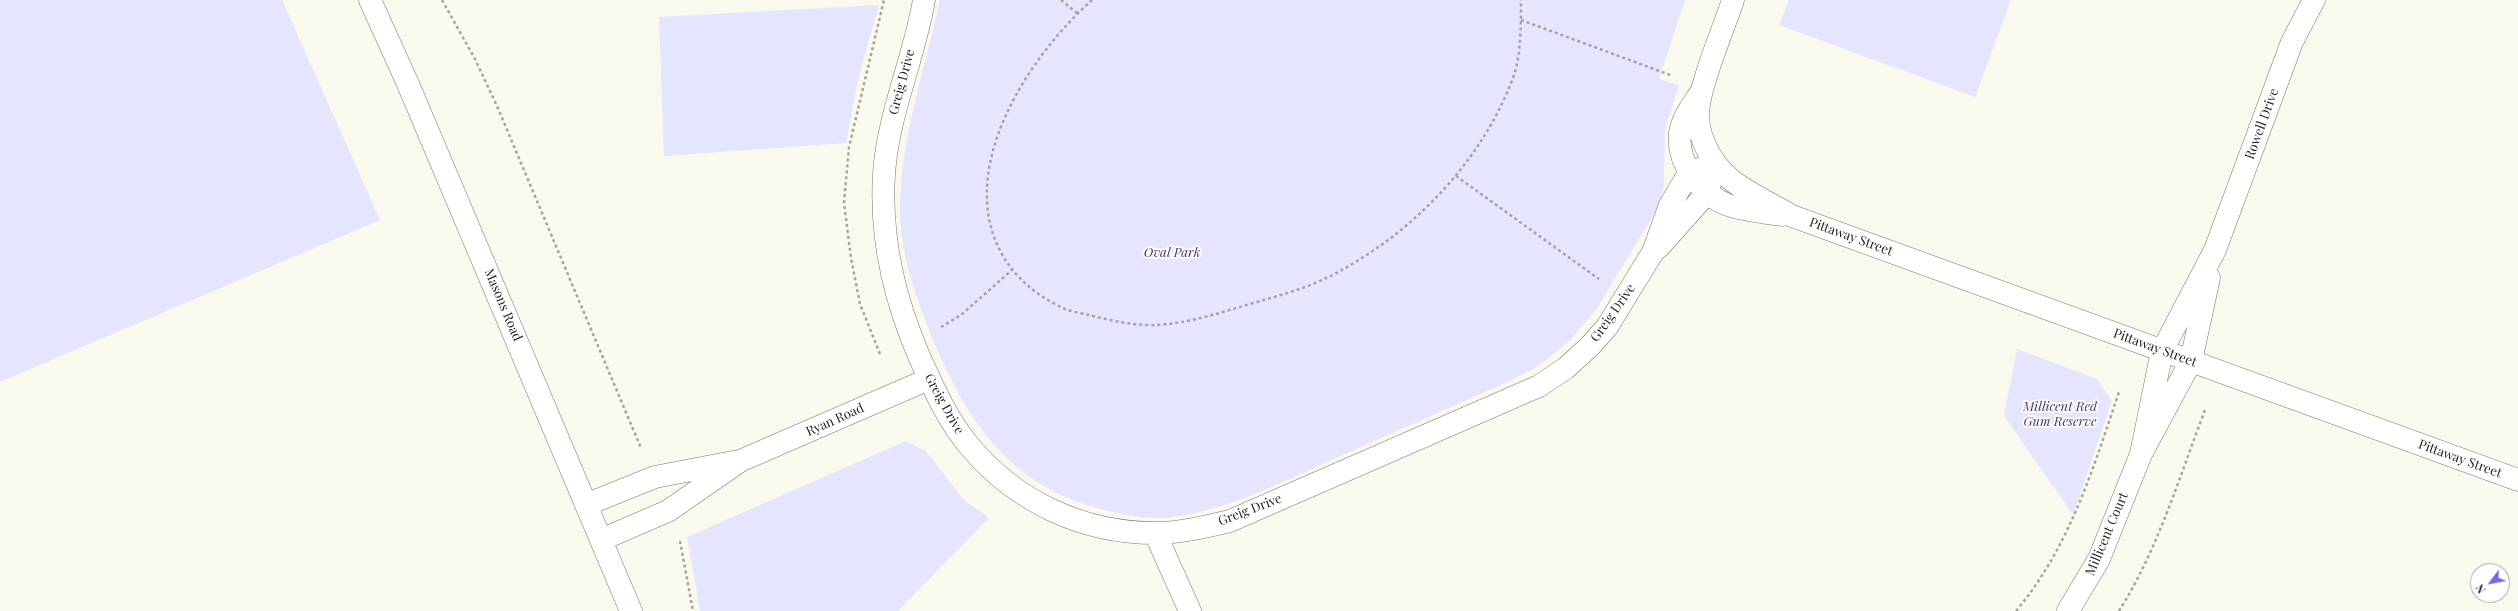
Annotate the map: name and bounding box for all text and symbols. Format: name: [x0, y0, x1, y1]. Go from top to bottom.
street label: Greig Drive: [886, 48, 918, 116]
street label: Rowell Drive: [2242, 86, 2282, 162]
street label: Pittaway Street: [1807, 215, 1895, 259]
park label: Oval Park: [1144, 245, 1200, 261]
street label: Masons Road: [481, 266, 525, 344]
street label: Greig Drive: [1587, 281, 1639, 345]
street label: Pittaway Street: [2111, 326, 2199, 370]
street label: Greig Drive: [921, 371, 967, 437]
park label: Millicent Red Gum Reserve: [2023, 399, 2097, 430]
street label: Ryan Road: [804, 400, 866, 440]
street label: Pittaway Street: [2416, 437, 2504, 481]
street label: Millicent Court: [2082, 490, 2132, 578]
street label: Greig Drive: [1216, 491, 1284, 529]
north arrow: [2470, 563, 2510, 603]
text: N: [2472, 582, 2489, 596]

